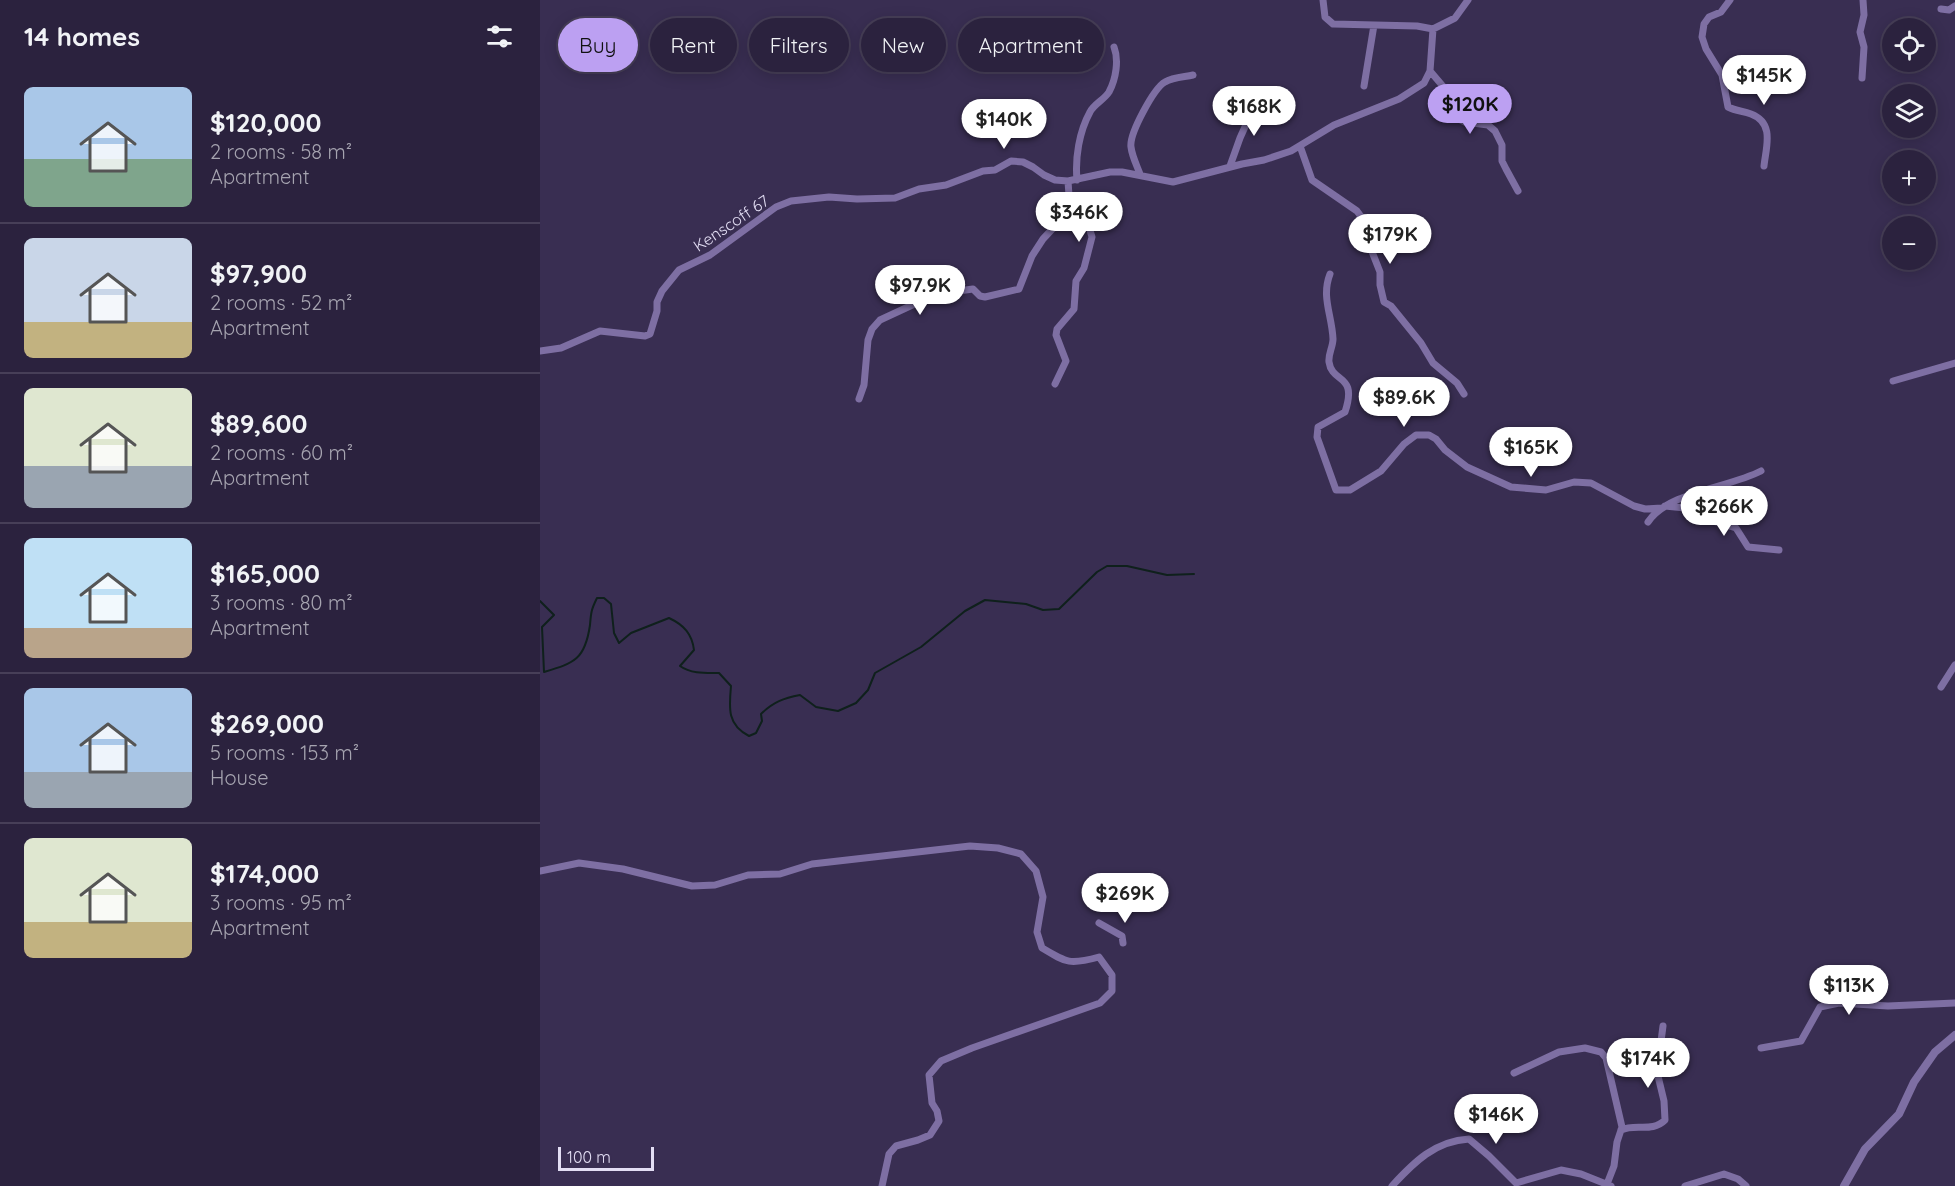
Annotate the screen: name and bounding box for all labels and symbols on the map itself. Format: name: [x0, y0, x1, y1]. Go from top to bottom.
pin: $145K: [1722, 55, 1806, 106]
pin: $120K: [1428, 84, 1512, 135]
pin: $168K: [1212, 86, 1296, 137]
pin: $140K: [962, 99, 1046, 150]
street label: Kenscoff 67: [689, 190, 773, 256]
pin: $346K: [1037, 192, 1121, 243]
pin: $179K: [1348, 214, 1432, 265]
pin: $97.9K: [871, 265, 969, 316]
pin: $89.6K: [1355, 377, 1453, 428]
pin: $165K: [1489, 427, 1573, 478]
pin: $266K: [1682, 486, 1766, 537]
pin: $269K: [1083, 873, 1167, 924]
pin: $113K: [1807, 965, 1891, 1016]
pin: $174K: [1606, 1038, 1690, 1089]
pin: $146K: [1454, 1094, 1538, 1145]
scale bar: [558, 1144, 654, 1172]

